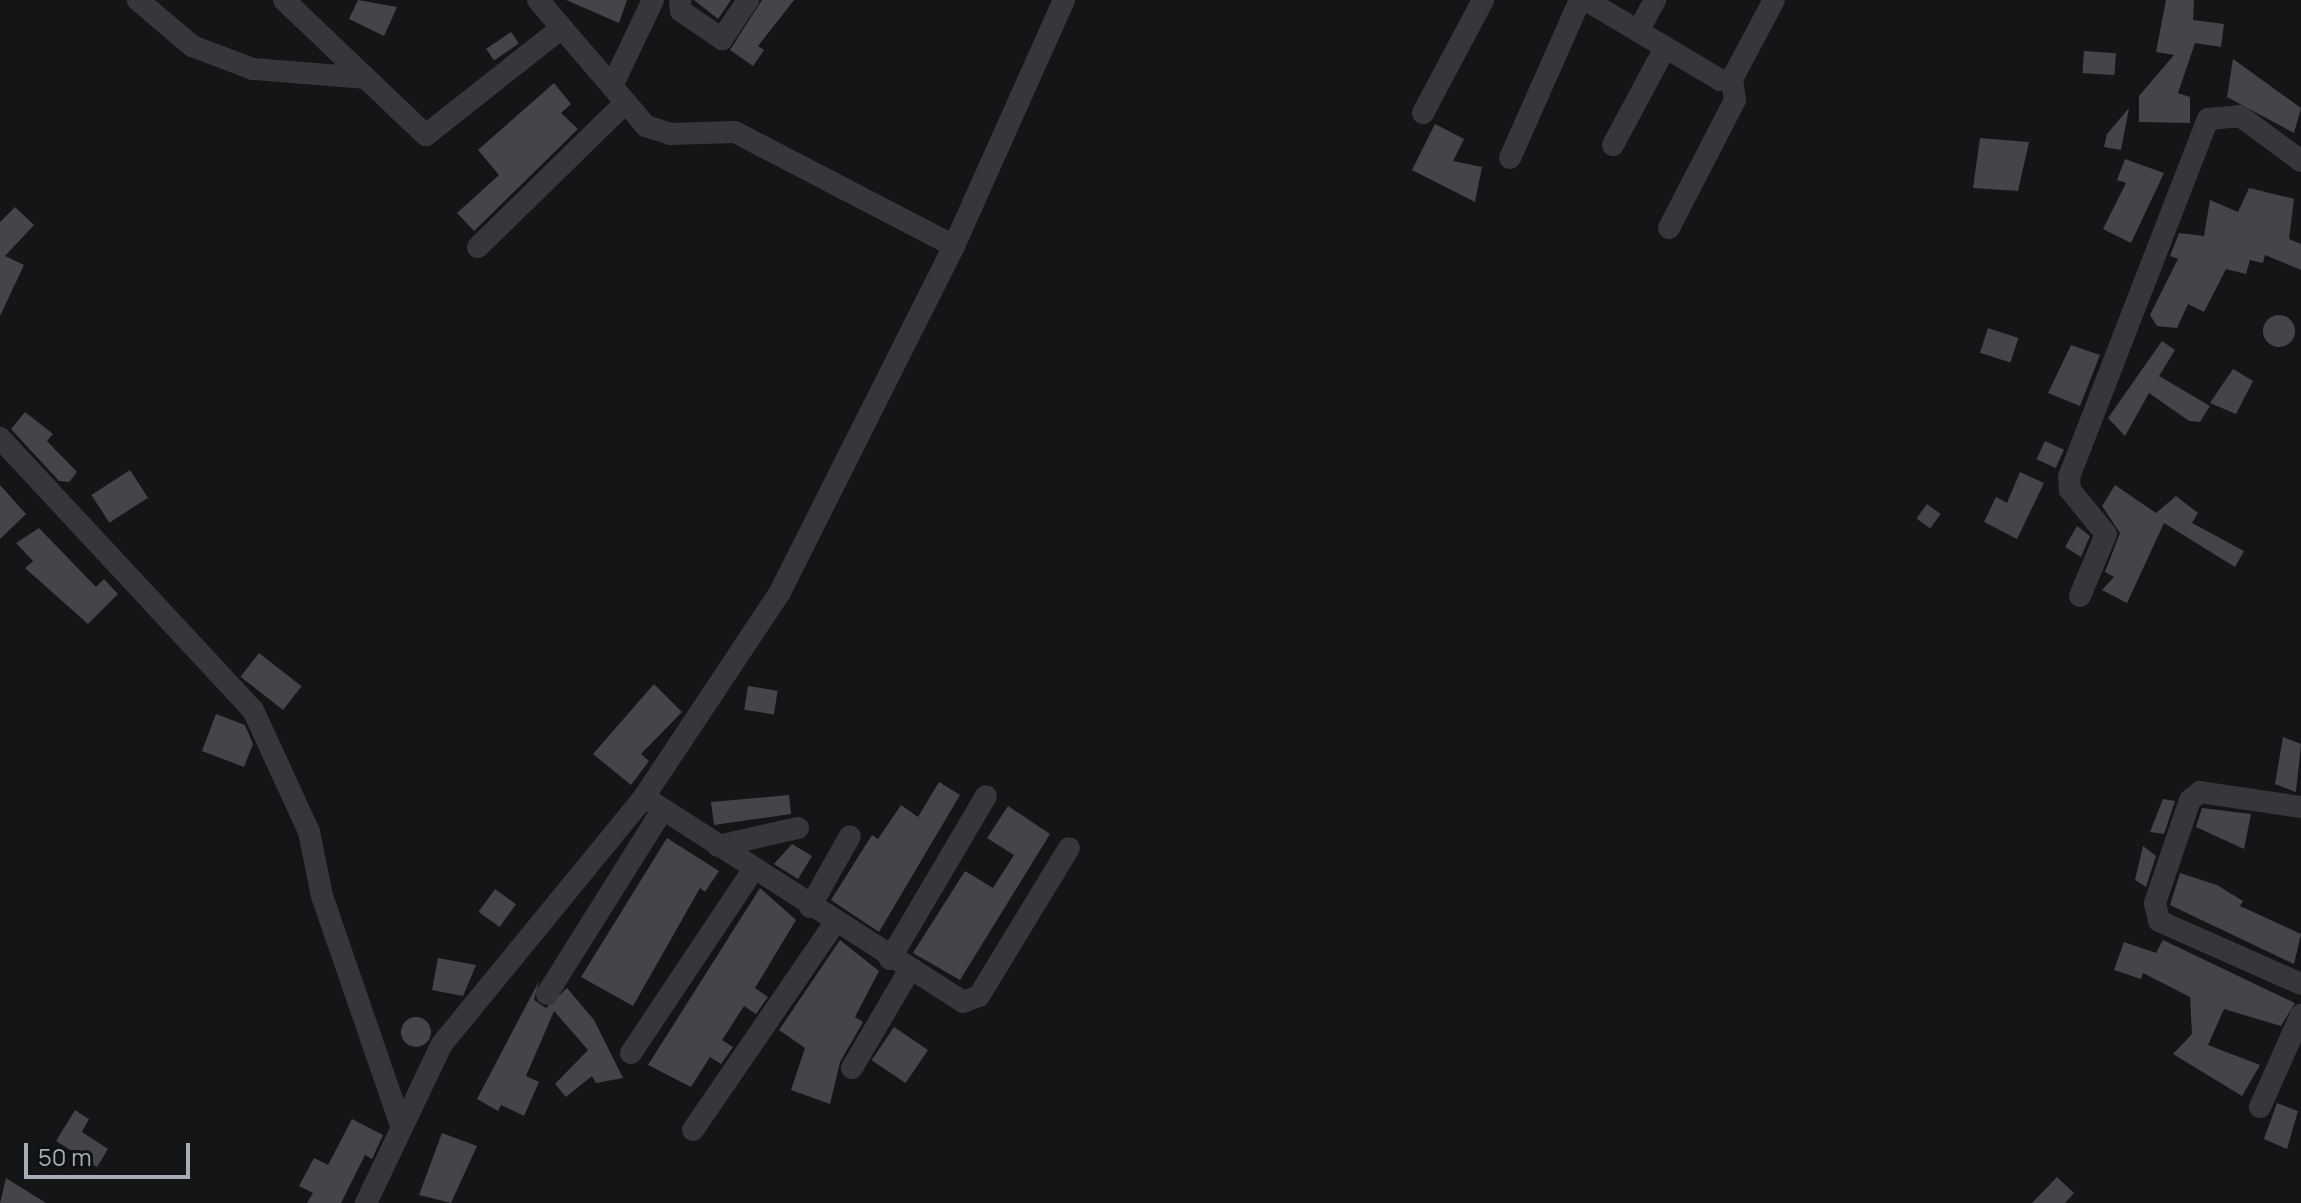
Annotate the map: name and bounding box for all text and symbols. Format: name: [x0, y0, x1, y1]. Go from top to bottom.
scale bar: [28, 1127, 194, 1177]
text: 50 m: [38, 1140, 92, 1173]

